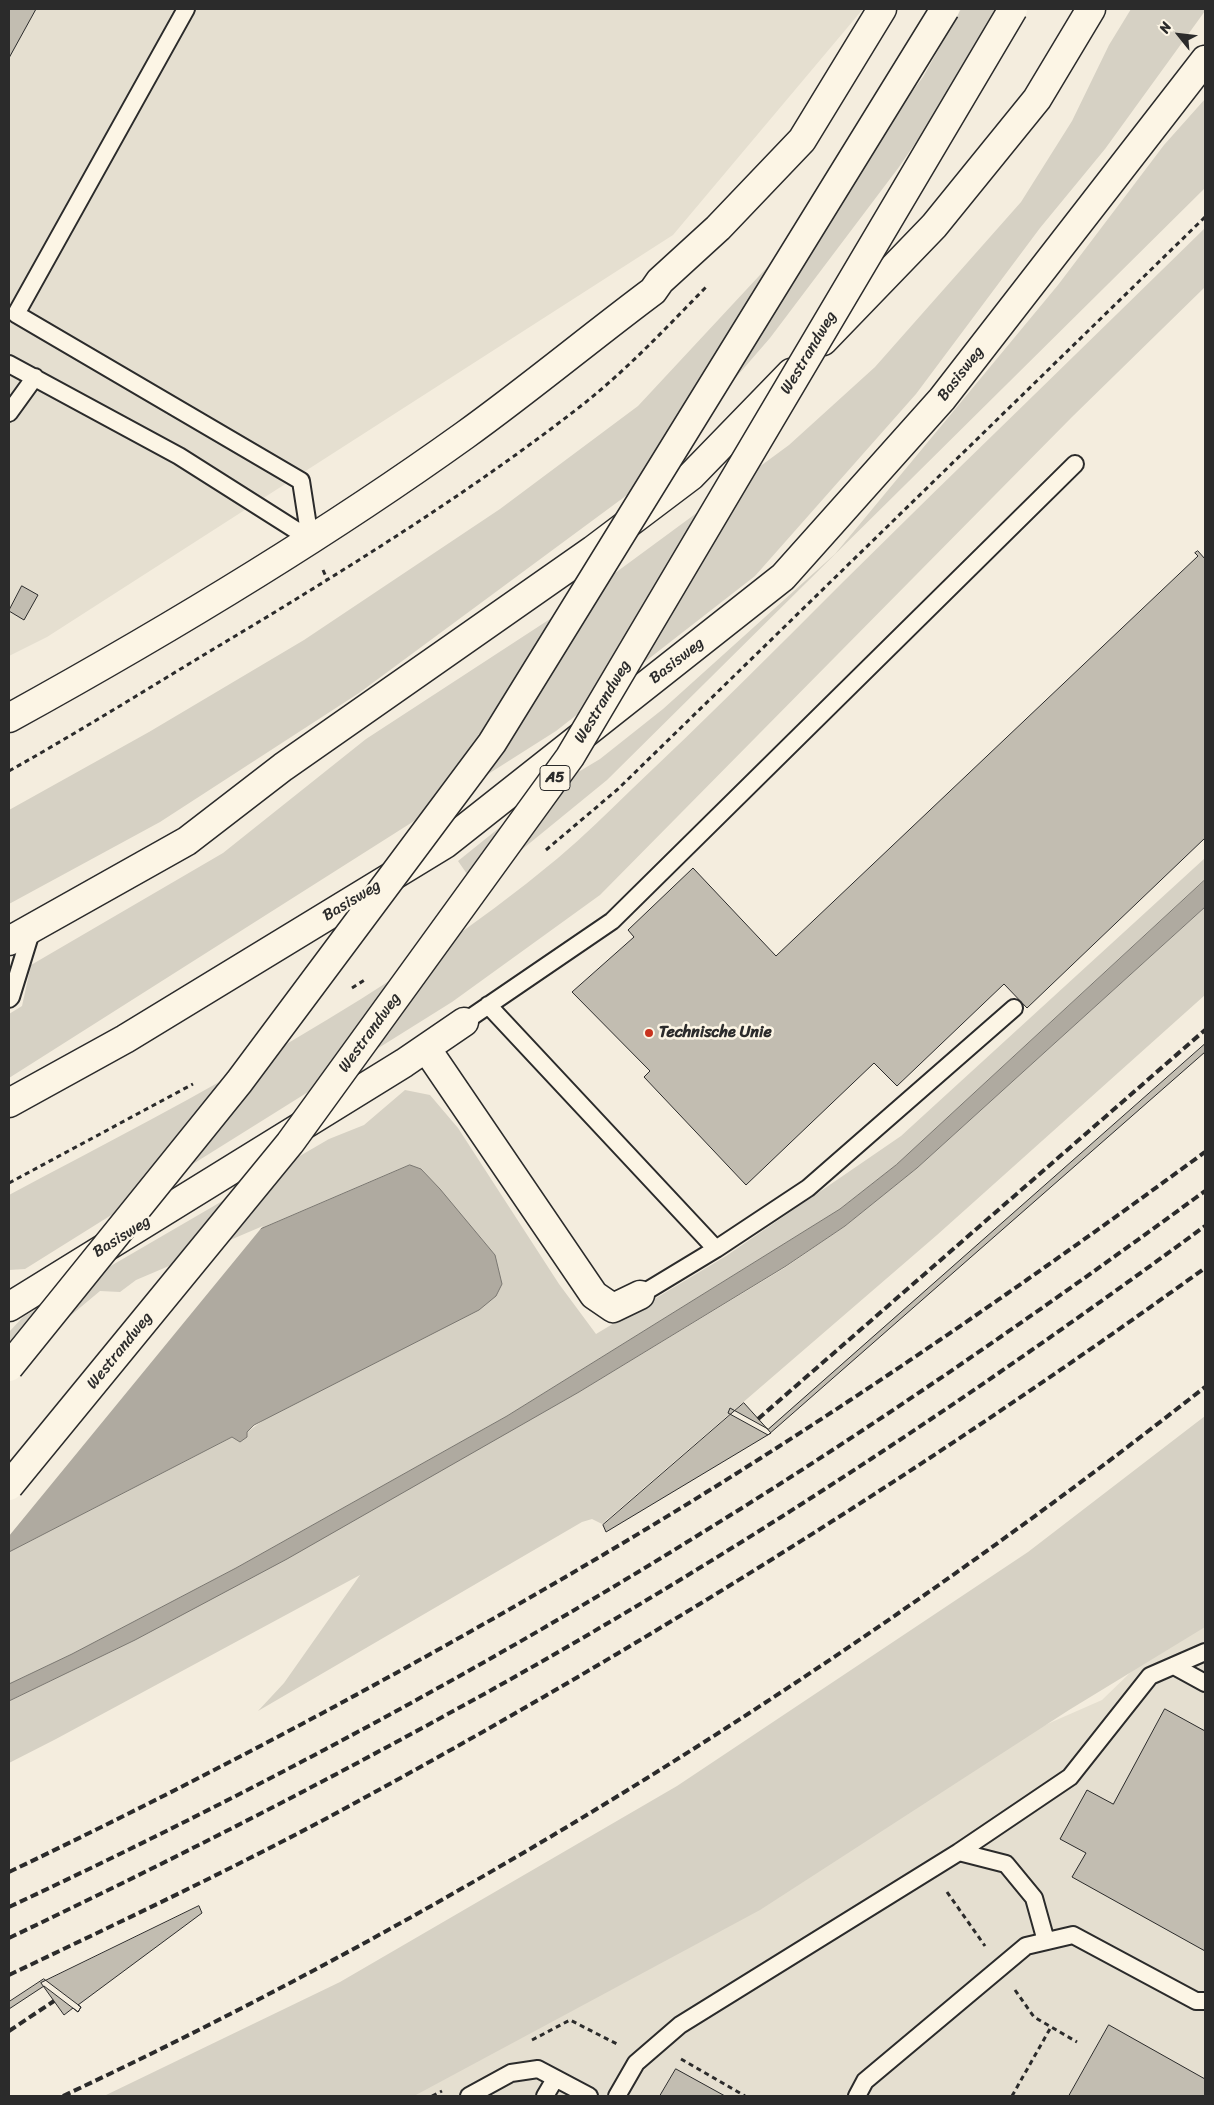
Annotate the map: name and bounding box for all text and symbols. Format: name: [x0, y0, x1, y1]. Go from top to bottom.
north arrow: [1154, 10, 1204, 60]
text: N: [1152, 17, 1179, 38]
street label: Westrandweg: [777, 308, 841, 398]
street label: Basisweg: [934, 343, 988, 405]
street label: Basisweg: [646, 634, 708, 688]
street label: Westrandweg: [571, 657, 635, 747]
road number: A5: [540, 766, 570, 790]
street label: Basisweg: [320, 876, 384, 926]
street label: Westrandweg: [335, 990, 405, 1076]
place label: Technische Unie: [659, 1023, 772, 1043]
marker: Technische Unie: [643, 1027, 655, 1039]
street label: Basisweg: [90, 1212, 154, 1262]
street label: Westrandweg: [83, 1309, 157, 1393]

